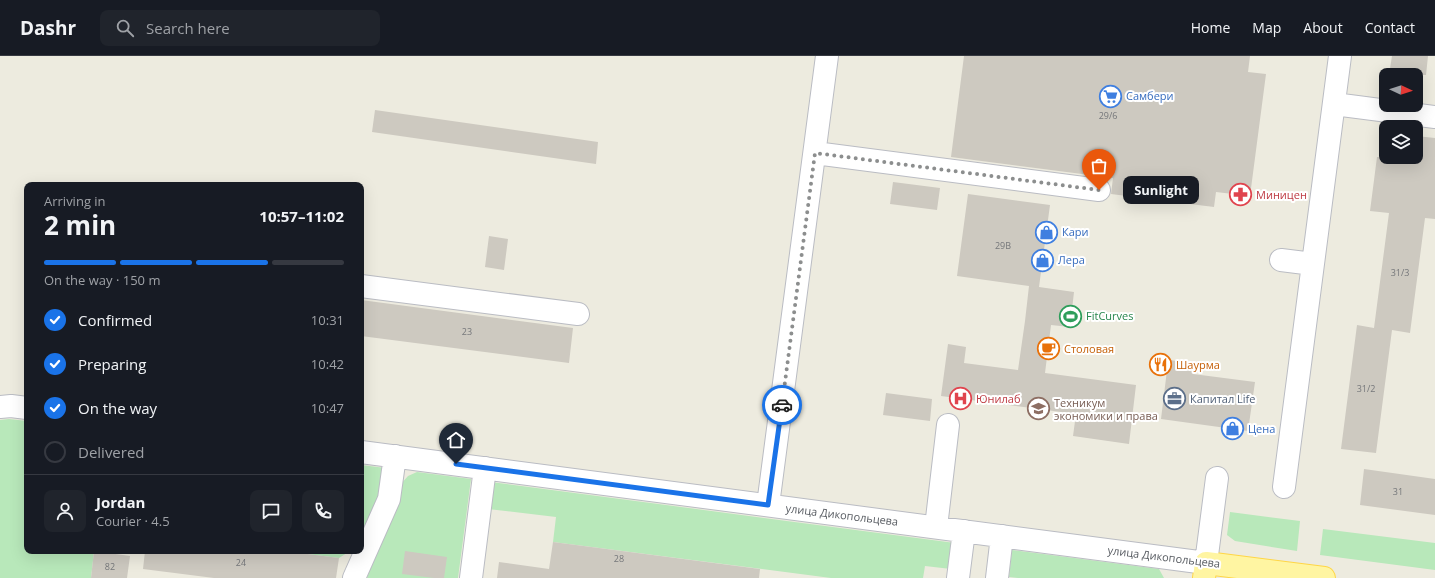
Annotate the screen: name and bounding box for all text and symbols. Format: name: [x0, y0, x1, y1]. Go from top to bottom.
search box: [100, 10, 380, 46]
text: Dashr: [20, 15, 76, 41]
icon: search: [114, 17, 136, 39]
text: Search here: [146, 18, 230, 38]
text: Home: [1191, 18, 1230, 37]
text: Map: [1252, 18, 1281, 37]
text: About: [1303, 18, 1343, 37]
text: Contact: [1365, 18, 1415, 37]
north arrow: [1379, 68, 1423, 112]
map controls: [1379, 68, 1423, 164]
supermarket icon: Самбери: [1098, 83, 1124, 109]
place label: Самбери: [1126, 88, 1174, 103]
house number: 29/6: [1099, 109, 1117, 122]
button: layers: [1379, 120, 1423, 164]
pin: [1082, 149, 1116, 190]
icon: bag: [1088, 155, 1110, 177]
callout: Sunlight: [1123, 176, 1199, 204]
text: Sunlight: [1134, 181, 1188, 199]
pharmacy icon: Миницен: [1228, 182, 1254, 208]
place label: Миницен: [1256, 187, 1307, 202]
text: Arriving in: [44, 192, 106, 210]
text: 10:57–11:02: [259, 206, 344, 226]
text: 2 min: [44, 207, 116, 243]
shop icon: Кари: [1033, 219, 1059, 245]
place label: Кари: [1062, 224, 1089, 239]
house number: 29В: [995, 239, 1011, 252]
shop icon: Лера: [1029, 247, 1055, 273]
place label: Лера: [1058, 252, 1085, 267]
house number: 31/3: [1391, 266, 1409, 279]
text: On the way · 150 m: [44, 271, 160, 289]
sports icon: FitCurves: [1058, 303, 1084, 329]
place label: FitCurves: [1086, 308, 1133, 323]
icon: check: [44, 309, 66, 331]
text: Confirmed: [78, 310, 152, 330]
text: 10:31: [311, 311, 344, 329]
house number: 23: [462, 325, 472, 338]
cafe icon: Столовая: [1035, 336, 1061, 362]
place label: Столовая: [1064, 341, 1114, 356]
restaurant icon: Шаурма: [1148, 352, 1174, 378]
icon: check: [44, 353, 66, 375]
text: Preparing: [78, 354, 146, 374]
text: 10:42: [311, 355, 344, 373]
place label: Шаурма: [1176, 357, 1220, 372]
house number: 31/2: [1357, 382, 1375, 395]
courier: [762, 385, 802, 425]
hospital icon: Юнилаб: [948, 386, 974, 412]
office icon: Капитал Life: [1161, 386, 1187, 412]
place label: Юнилаб: [976, 391, 1020, 406]
place label: Капитал Life: [1190, 391, 1255, 406]
icon: car: [771, 394, 793, 416]
place label: Техникум экономики и права: [1054, 395, 1158, 423]
school or university icon: Техникум экономики и права: [1026, 396, 1052, 422]
icon: check: [44, 397, 66, 419]
text: On the way: [78, 398, 157, 418]
text: 10:47: [311, 399, 344, 417]
shop icon: Цена: [1219, 416, 1245, 442]
place label: Цена: [1248, 421, 1275, 436]
pin: [439, 423, 473, 464]
icon: home: [445, 429, 467, 451]
text: Delivered: [78, 442, 145, 462]
house number: 31: [1393, 485, 1403, 498]
button: person: [44, 490, 86, 532]
button: chat: [250, 490, 292, 532]
button: phone: [302, 490, 344, 532]
text: Jordan: [96, 492, 145, 512]
street label: улица Дикопольцева: [785, 500, 899, 529]
text: Courier · 4.5: [96, 512, 170, 530]
street label: улица Дикопольцева: [1107, 542, 1221, 571]
house number: 28: [614, 552, 624, 565]
house number: 24: [236, 556, 246, 569]
house number: 82: [105, 560, 115, 573]

